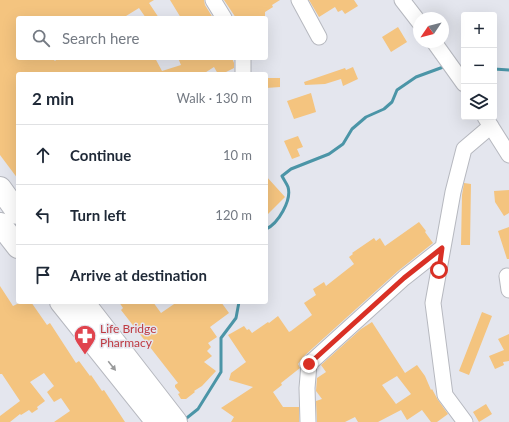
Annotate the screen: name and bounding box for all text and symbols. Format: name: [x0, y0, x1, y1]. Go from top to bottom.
north arrow: [413, 12, 449, 48]
map controls: [461, 12, 497, 120]
button: +: [461, 12, 497, 48]
search box: [16, 16, 268, 60]
icon: search: [30, 27, 52, 49]
text: Search here: [62, 29, 139, 47]
button: −: [461, 48, 497, 84]
button: layers: [461, 84, 497, 120]
text: 2 min: [32, 88, 74, 109]
text: Walk · 130 m: [176, 90, 252, 106]
icon: ahead: [32, 144, 54, 166]
text: Continue: [70, 146, 131, 164]
text: 10 m: [223, 147, 252, 163]
icon: left: [32, 204, 54, 226]
text: Turn left: [70, 206, 126, 224]
text: 120 m: [215, 207, 252, 223]
route start: [430, 261, 448, 279]
icon: arrive: [32, 264, 54, 286]
text: Arrive at destination: [70, 266, 207, 284]
place label: Life Bridge Pharmacy: [100, 321, 157, 350]
pharmacy icon: Life Bridge Pharmacy: [72, 323, 98, 356]
route end: [300, 355, 318, 373]
one-way arrow: [107, 361, 116, 372]

